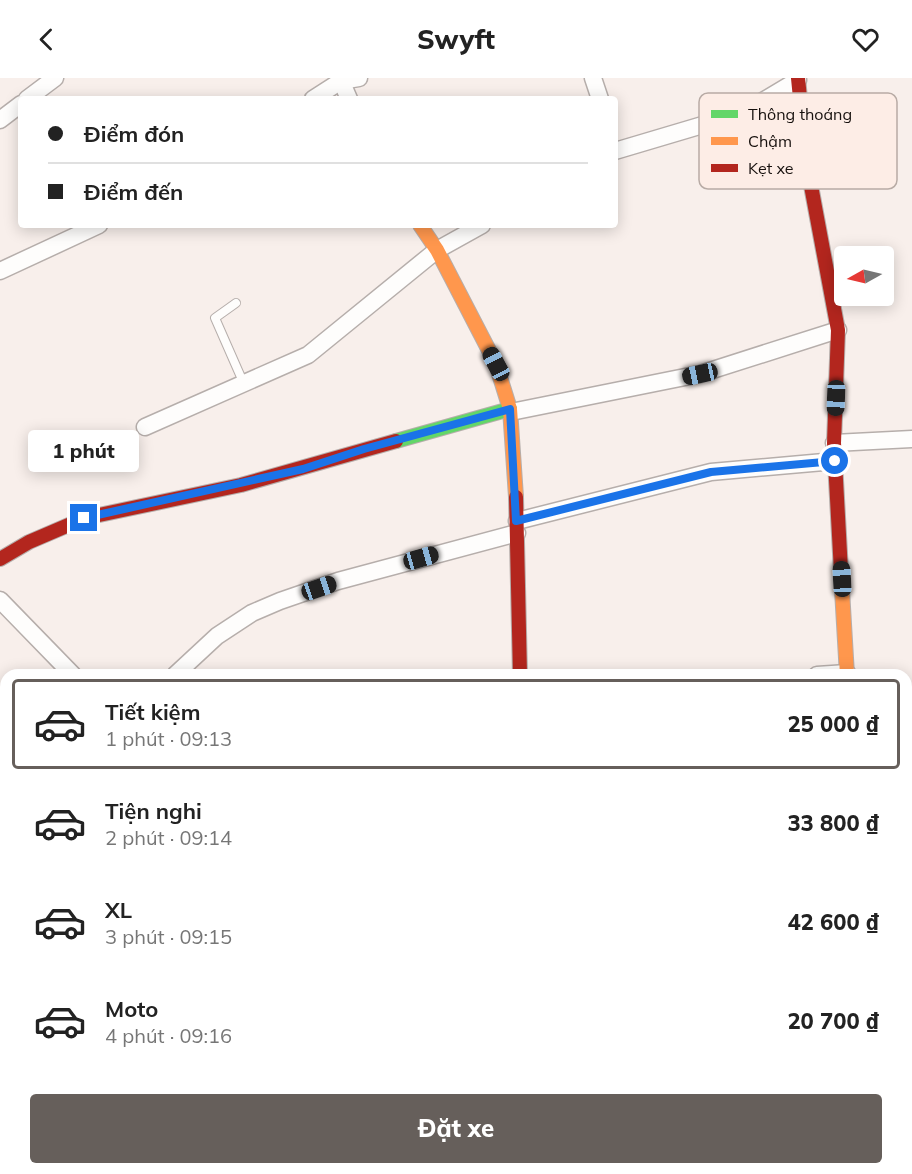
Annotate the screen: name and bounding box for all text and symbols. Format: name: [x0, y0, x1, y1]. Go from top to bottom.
text: Swyft: [417, 22, 495, 56]
icon: back: [30, 23, 63, 56]
icon: heart: [849, 23, 882, 56]
legend: [699, 93, 897, 189]
text: Thông thoáng: [748, 104, 852, 124]
text: Điểm đón: [84, 120, 184, 148]
text: Chậm: [748, 131, 792, 151]
text: Kẹt xe: [748, 158, 794, 178]
text: Điểm đến: [84, 178, 183, 206]
north arrow: [834, 246, 894, 306]
map controls: [834, 246, 894, 306]
car: [480, 344, 512, 384]
car: [681, 361, 719, 387]
car: [826, 380, 846, 416]
callout: 1 phút: [28, 431, 140, 473]
text: 1 phút: [52, 438, 115, 463]
route start: [821, 447, 848, 474]
route end: [70, 504, 97, 531]
car: [401, 544, 441, 572]
car: [832, 561, 852, 597]
car: [299, 574, 339, 602]
icon: car: [33, 697, 87, 751]
text: Tiết kiệm: [105, 698, 200, 726]
text: 25 000 ₫: [787, 710, 879, 738]
text: 1 phút · 09:13: [105, 726, 232, 751]
icon: car: [33, 796, 87, 850]
text: Tiện nghi: [105, 797, 202, 825]
text: 33 800 ₫: [787, 809, 879, 837]
text: 2 phút · 09:14: [105, 825, 232, 850]
icon: car: [33, 895, 87, 949]
text: XL: [105, 896, 132, 924]
text: 42 600 ₫: [787, 908, 879, 936]
text: 3 phút · 09:15: [105, 924, 232, 949]
icon: car: [33, 994, 87, 1048]
text: Moto: [105, 995, 158, 1023]
text: 20 700 ₫: [787, 1007, 879, 1035]
text: 4 phút · 09:16: [105, 1023, 232, 1048]
button: Đặt xe: [30, 1094, 882, 1163]

